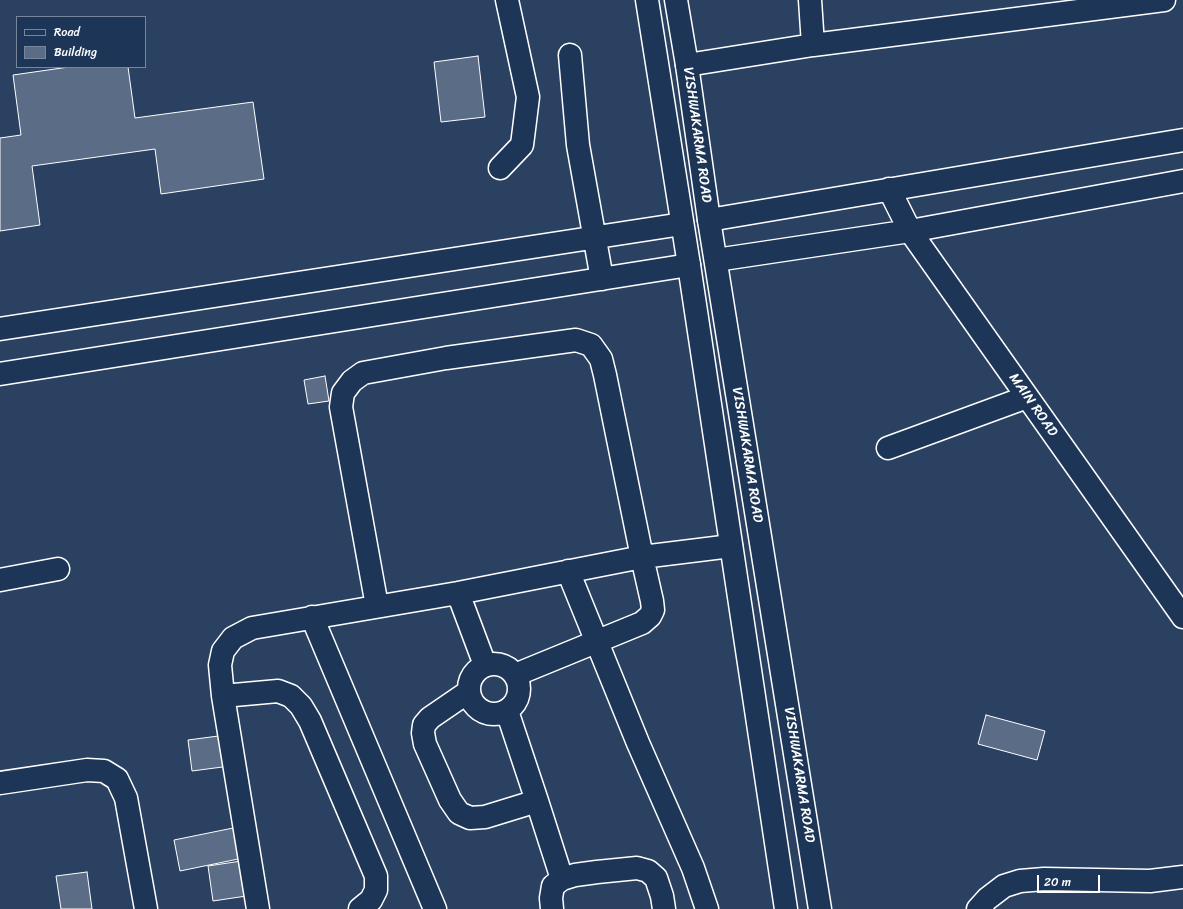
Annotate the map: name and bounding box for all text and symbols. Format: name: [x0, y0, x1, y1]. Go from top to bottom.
legend: [16, 16, 146, 68]
text: Road: [54, 21, 80, 43]
text: Building: [54, 41, 97, 63]
street label: VISHWAKARMA ROAD: [679, 66, 715, 204]
street label: MAIN ROAD: [1005, 370, 1061, 440]
street label: VISHWAKARMA ROAD: [728, 386, 766, 524]
street label: VISHWAKARMA ROAD: [780, 706, 818, 844]
scale bar: [1039, 867, 1102, 893]
text: 20 m: [1044, 871, 1071, 893]

